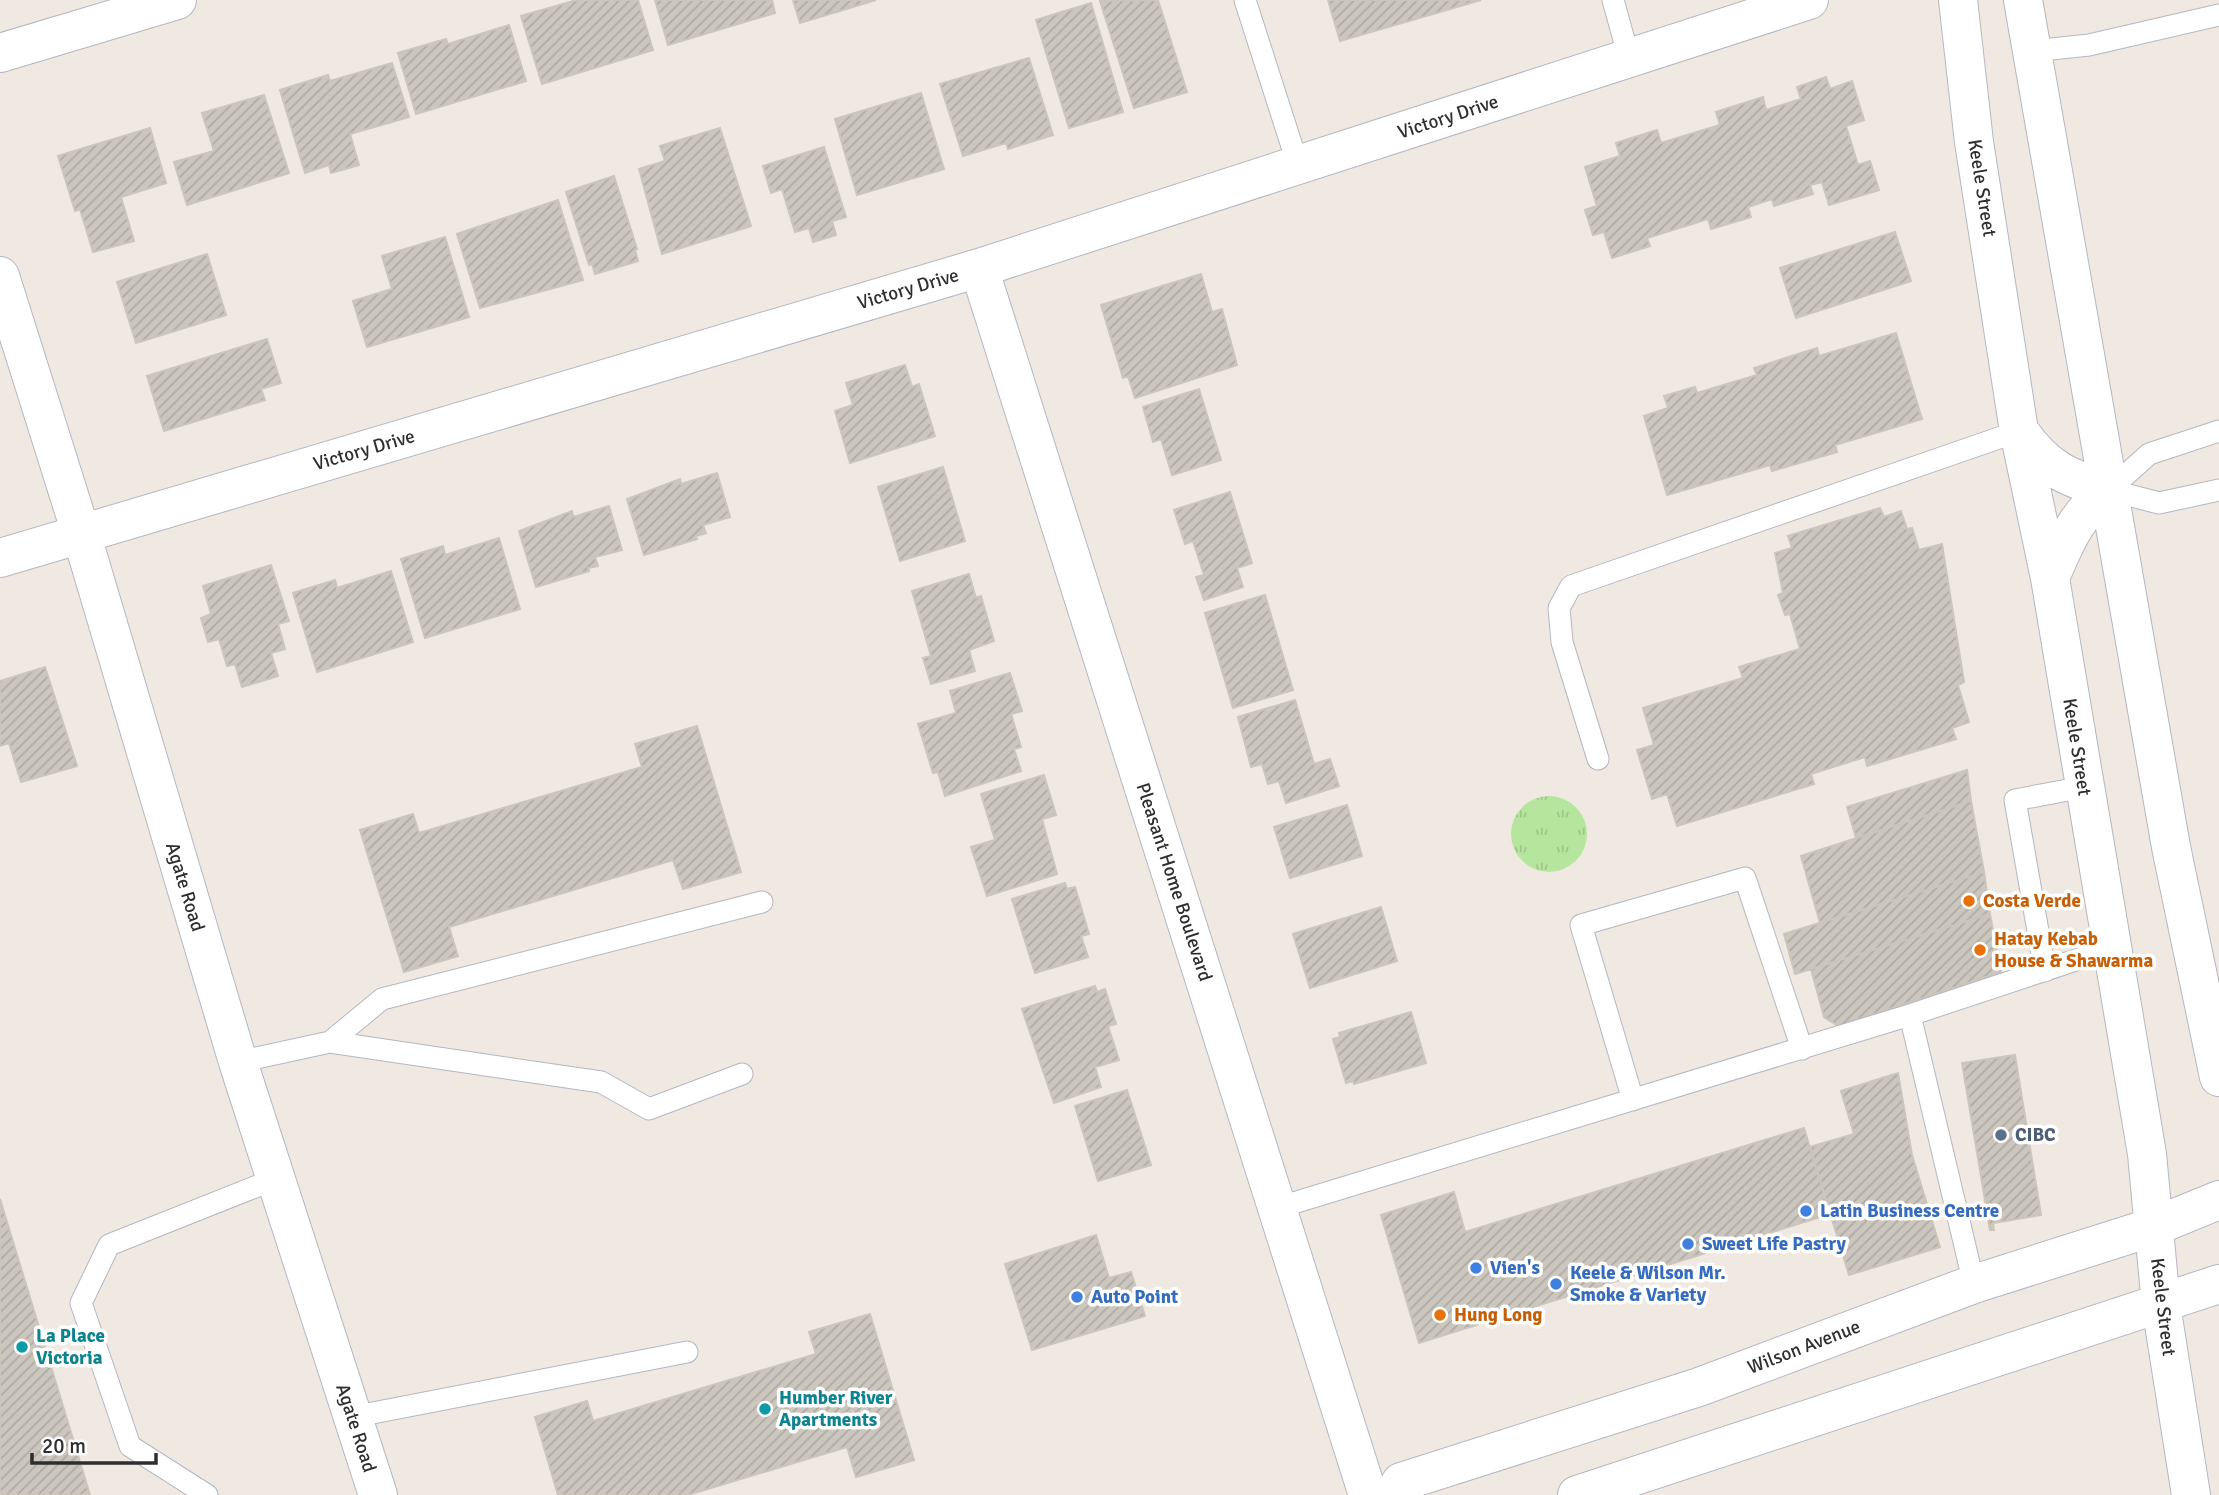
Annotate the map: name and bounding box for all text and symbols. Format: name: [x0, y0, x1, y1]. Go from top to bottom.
street label: Victory Drive: [1395, 89, 1501, 145]
street label: Keele Street: [1962, 137, 2002, 239]
street label: Victory Drive: [855, 263, 961, 315]
street label: Victory Drive: [311, 424, 417, 476]
street label: Keele Street: [2057, 696, 2097, 798]
street label: Pleasant Home Boulevard: [1131, 780, 1217, 984]
street label: Agate Road: [160, 840, 210, 934]
place label: Costa Verde: [1983, 889, 2081, 913]
marker: Costa Verde: [1961, 893, 1977, 909]
place label: Hatay Kebab House & Shawarma: [1994, 927, 2153, 973]
marker: Hatay Kebab House & Shawarma: [1972, 942, 1988, 958]
place label: CIBC: [2015, 1123, 2056, 1147]
marker: CIBC: [1993, 1127, 2009, 1143]
place label: Latin Business Centre: [1820, 1199, 1999, 1223]
marker: Latin Business Centre: [1798, 1203, 1814, 1219]
place label: Sweet Life Pastry: [1702, 1232, 1847, 1256]
marker: Sweet Life Pastry: [1680, 1236, 1696, 1252]
place label: Vien's: [1490, 1256, 1540, 1280]
street label: Keele Street: [2145, 1257, 2181, 1358]
marker: Vien's: [1468, 1260, 1484, 1276]
place label: Keele & Wilson Mr. Smoke & Variety: [1570, 1261, 1726, 1307]
marker: Keele & Wilson Mr. Smoke & Variety: [1548, 1276, 1564, 1292]
place label: Auto Point: [1091, 1285, 1178, 1309]
marker: Auto Point: [1069, 1289, 1085, 1305]
place label: Hung Long: [1454, 1303, 1542, 1327]
marker: Hung Long: [1432, 1307, 1448, 1323]
street label: Wilson Avenue: [1744, 1314, 1864, 1380]
place label: La Place Victoria: [36, 1324, 105, 1370]
marker: La Place Victoria: [14, 1339, 30, 1355]
street label: Agate Road: [330, 1381, 382, 1475]
place label: Humber River Apartments: [779, 1386, 893, 1432]
marker: Humber River Apartments: [757, 1401, 773, 1417]
scale bar: [32, 1422, 156, 1466]
text: 20 m: [42, 1433, 86, 1459]

